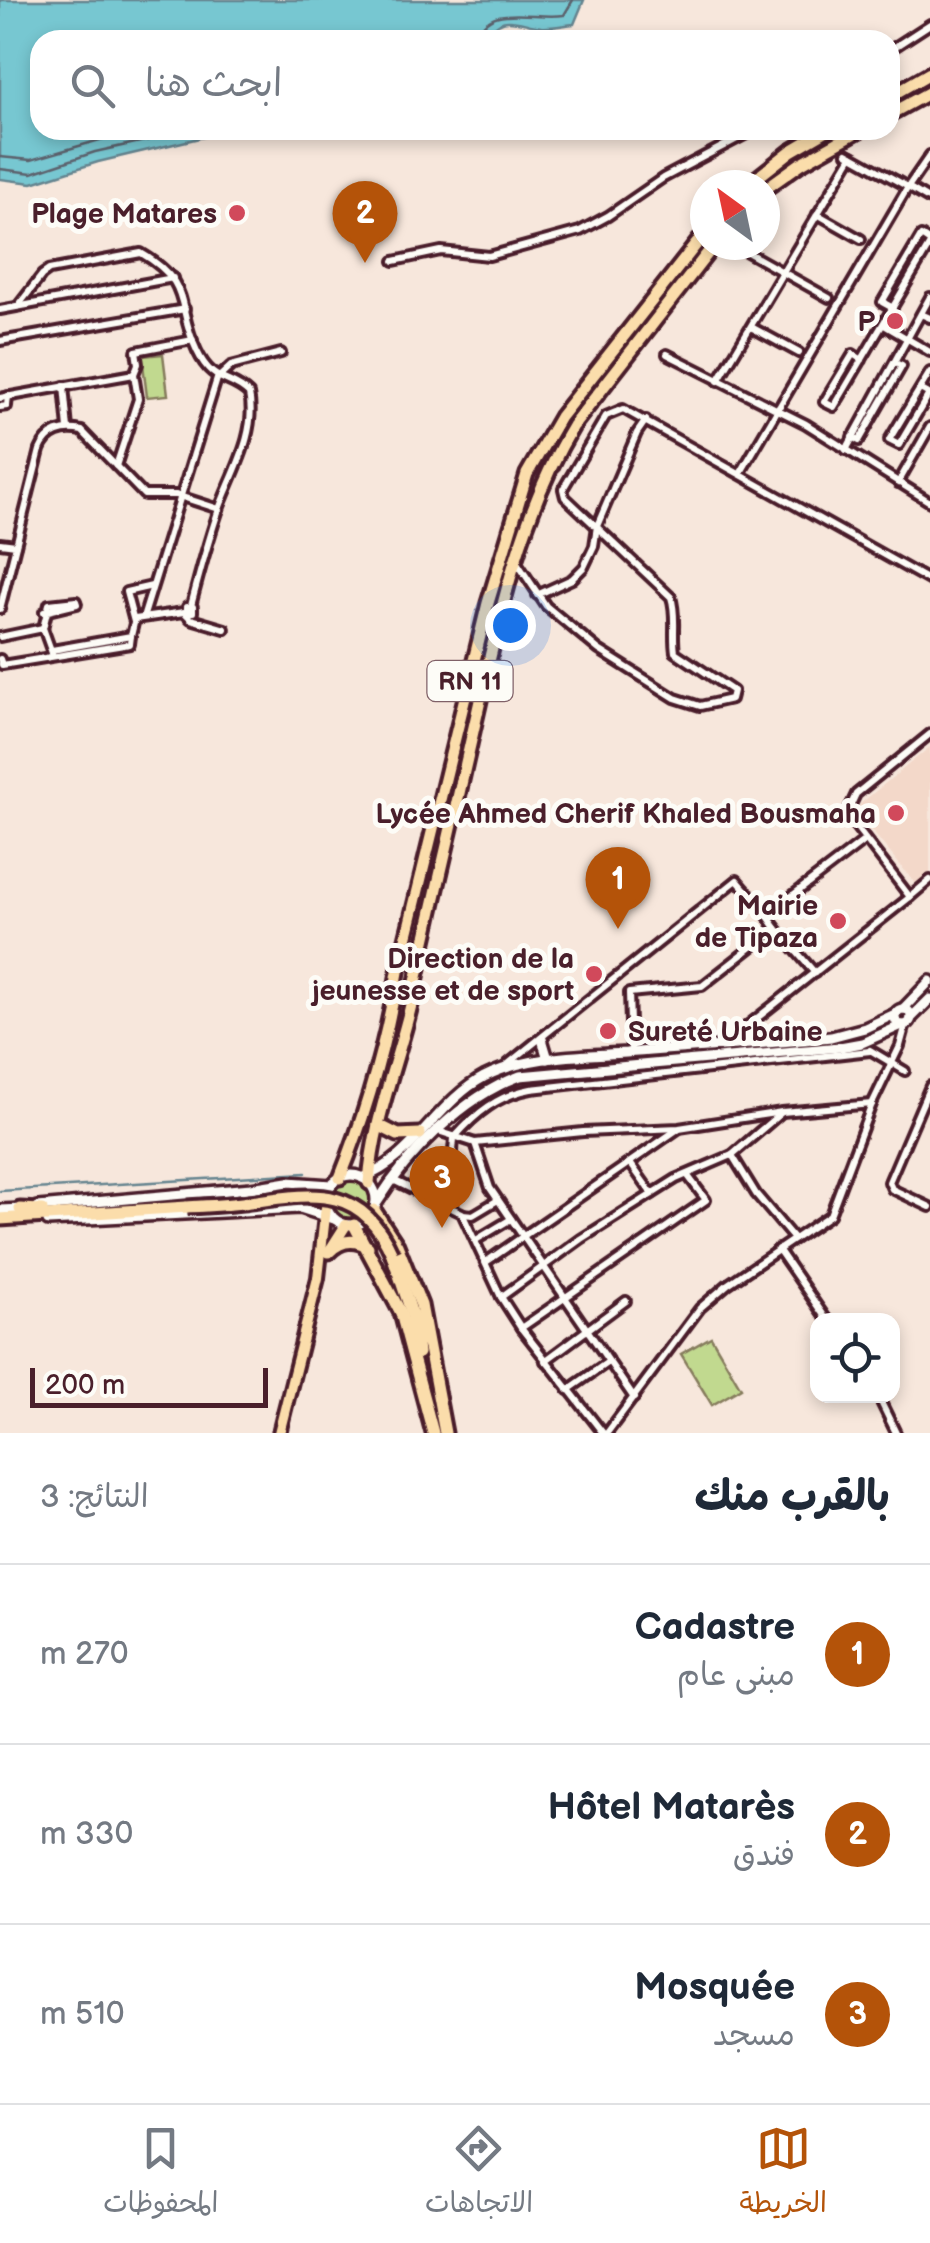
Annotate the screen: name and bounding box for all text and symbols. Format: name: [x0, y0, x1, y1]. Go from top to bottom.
search box: [30, 30, 900, 140]
icon: search: [65, 58, 120, 113]
text: ابحث هنا: [145, 62, 282, 107]
north arrow: [690, 170, 780, 260]
pin: 2: [332, 180, 398, 263]
place label: Plage Matares: [31, 198, 217, 231]
marker: Plage Matares: [226, 202, 248, 224]
place label: P: [857, 306, 875, 339]
marker: P: [884, 310, 906, 332]
your location: [485, 600, 536, 651]
road number: RN 11: [428, 661, 512, 701]
place label: Lycée Ahmed Cherif Khaled Bousmaha: [376, 798, 876, 831]
marker: Lycée Ahmed Cherif Khaled Bousmaha: [885, 802, 907, 824]
pin: 1: [586, 846, 650, 929]
place label: Mairie de Tipaza: [695, 890, 818, 955]
marker: Mairie de Tipaza: [827, 910, 849, 932]
place label: Direction de la jeunesse et de sport: [310, 943, 574, 1008]
marker: Direction de la jeunesse et de sport: [583, 963, 605, 985]
place label: Sureté Urbaine: [628, 1016, 823, 1049]
marker: Sureté Urbaine: [597, 1020, 619, 1042]
pin: 3: [410, 1146, 474, 1228]
map controls: [810, 1313, 900, 1403]
button: locate: [810, 1313, 900, 1403]
scale bar: [30, 1363, 268, 1408]
text: 200 m: [45, 1369, 125, 1402]
text: بالقرب منك: [694, 1472, 890, 1523]
text: النتائج: 3: [40, 1478, 149, 1517]
text: Cadastre: [635, 1605, 795, 1650]
text: 270 m: [40, 1635, 129, 1674]
text: 1: [851, 1635, 864, 1674]
text: مبنى عام: [677, 1656, 795, 1695]
text: Hôtel Matarès: [548, 1785, 795, 1830]
text: 330 m: [40, 1815, 133, 1854]
text: 2: [848, 1815, 867, 1854]
text: فندق: [733, 1836, 795, 1875]
text: Mosquée: [634, 1965, 795, 2010]
text: 510 m: [40, 1995, 125, 2034]
text: 3: [848, 1995, 867, 2034]
text: مسجد: [713, 2016, 795, 2055]
tab: المحفوظات: [103, 2121, 219, 2227]
tab: الاتجاهات: [425, 2121, 533, 2227]
tab: الخريطة: [739, 2121, 827, 2227]

